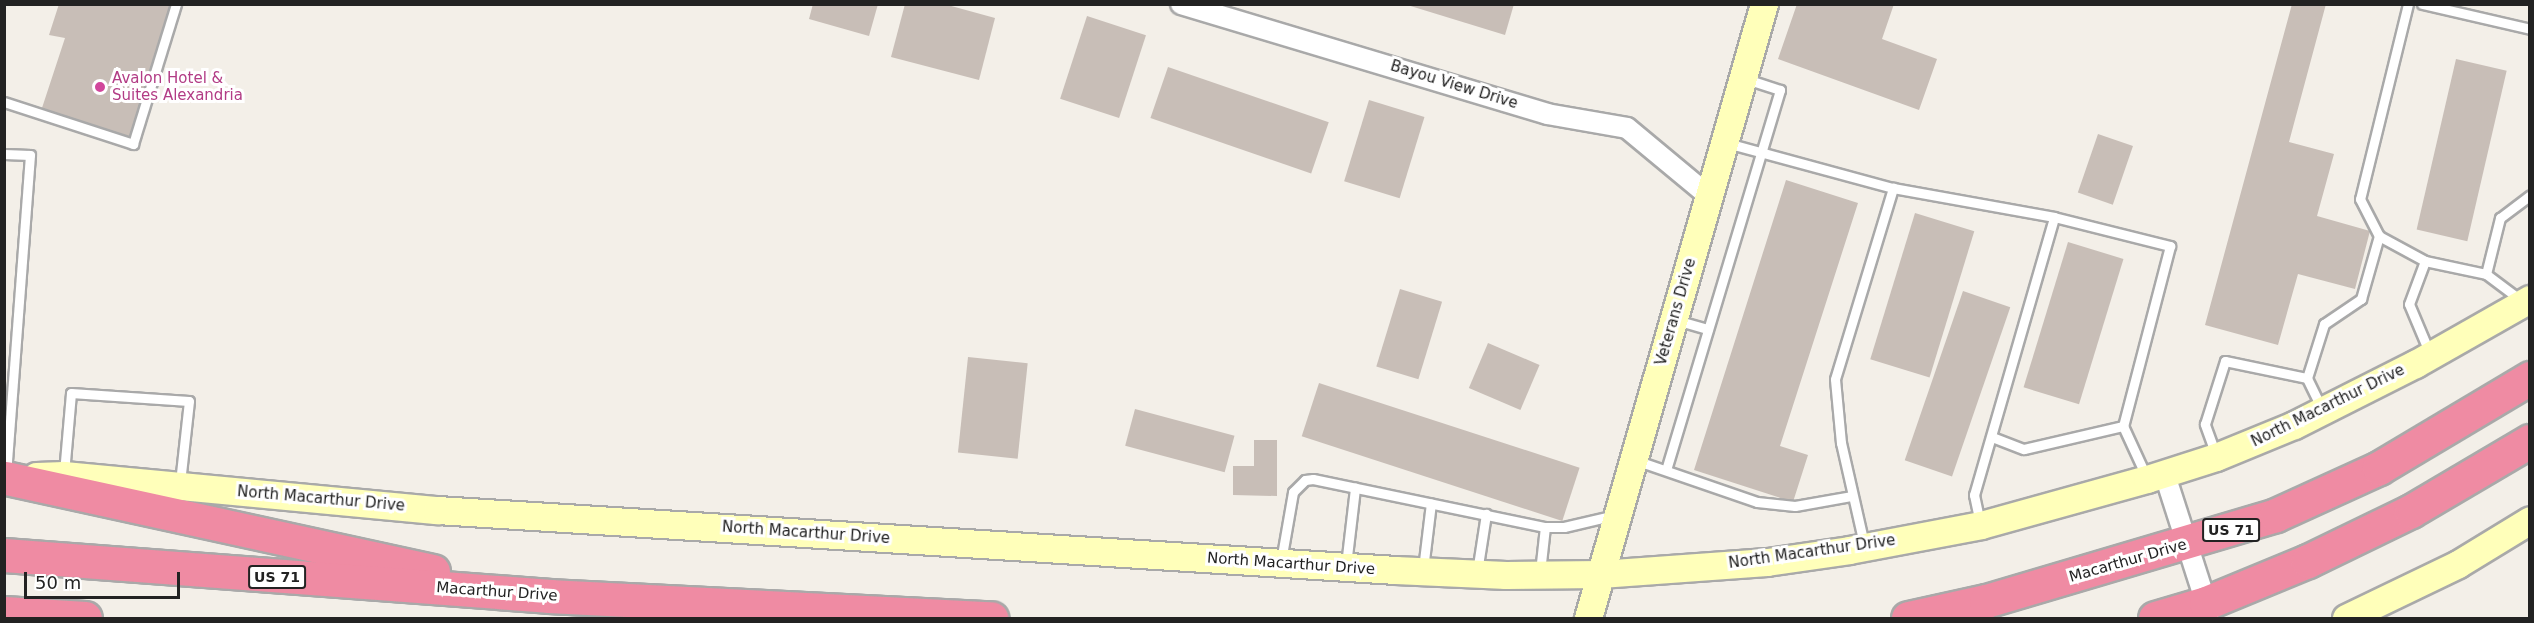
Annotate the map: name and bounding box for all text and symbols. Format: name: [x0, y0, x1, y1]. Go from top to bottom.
street label: Bayou View Drive: [1388, 57, 1520, 113]
place label: Avalon Hotel & Suites Alexandria: [112, 69, 243, 104]
marker: Avalon Hotel & Suites Alexandria: [93, 80, 107, 94]
street label: Veterans Drive: [1652, 256, 1700, 368]
street label: North Macarthur Drive: [2248, 361, 2408, 451]
street label: North Macarthur Drive: [236, 483, 406, 515]
street label: North Macarthur Drive: [721, 518, 891, 548]
road number: US 71: [2201, 519, 2261, 541]
street label: North Macarthur Drive: [1727, 531, 1897, 573]
street label: Macarthur Drive: [2067, 536, 2189, 586]
street label: North Macarthur Drive: [1206, 549, 1376, 579]
scale bar: [27, 560, 183, 598]
road number: US 71: [247, 566, 307, 588]
text: 50 m: [35, 572, 81, 593]
street label: Macarthur Drive: [436, 579, 558, 605]

